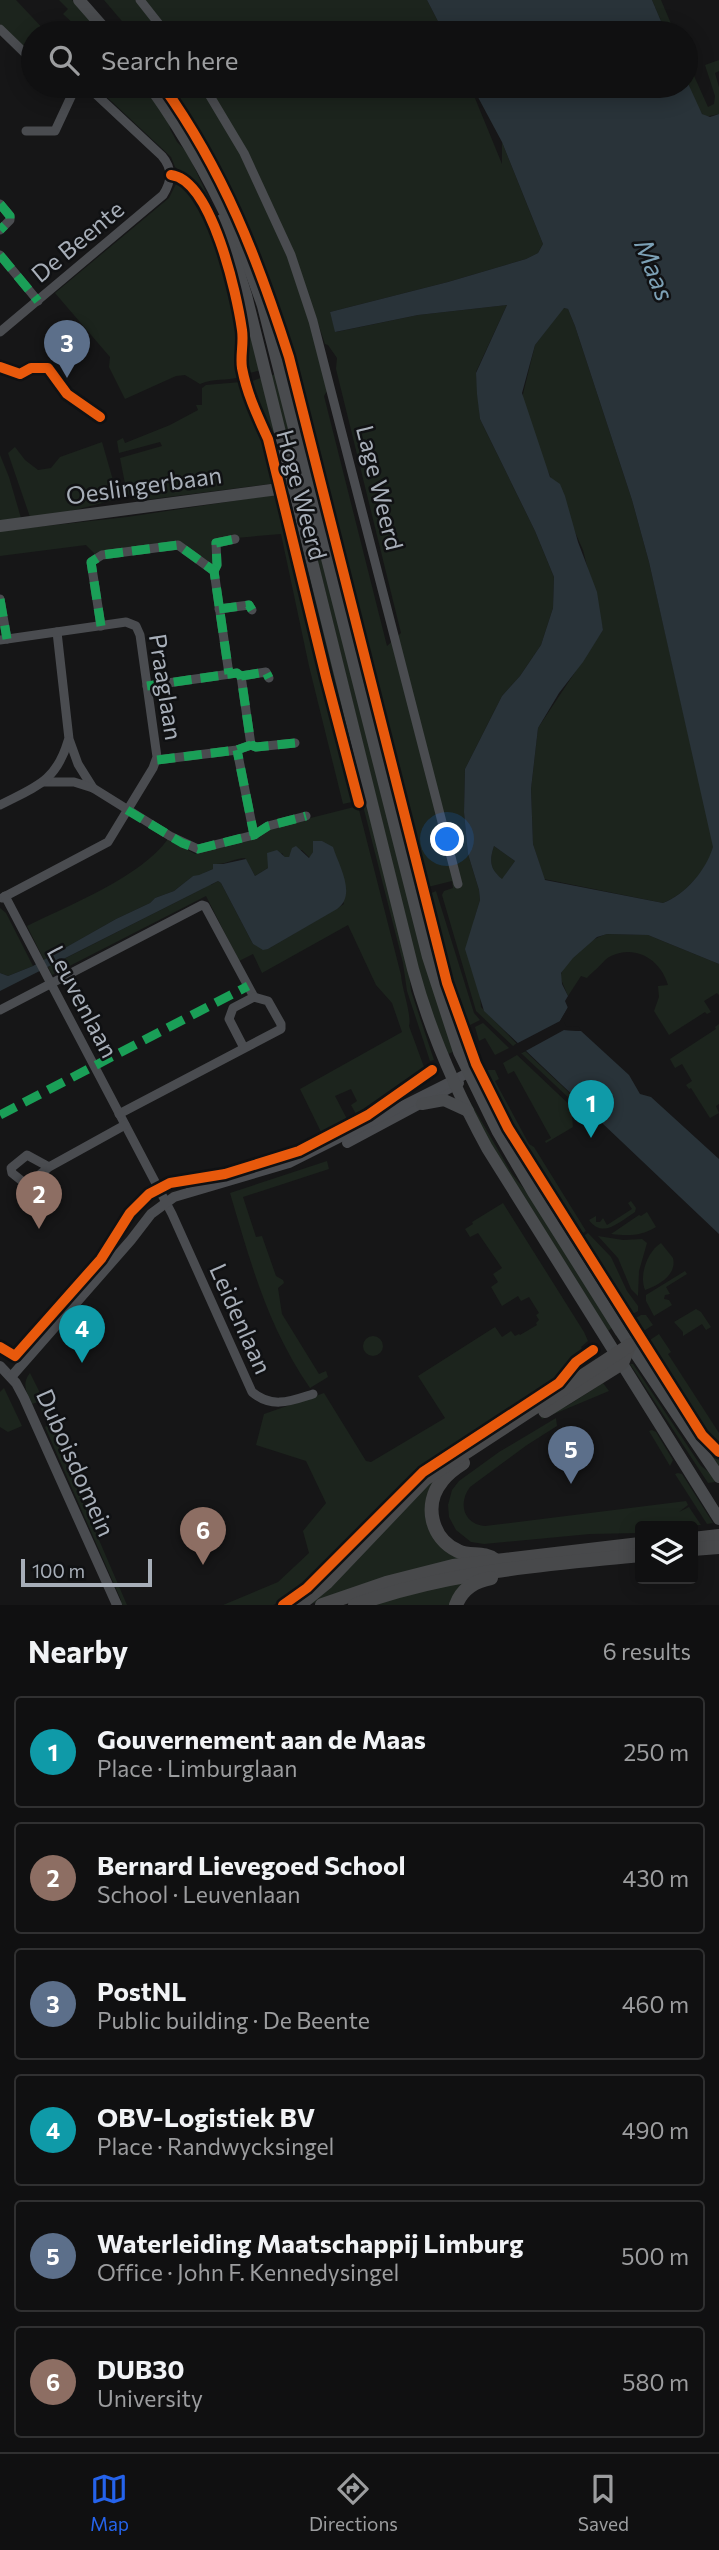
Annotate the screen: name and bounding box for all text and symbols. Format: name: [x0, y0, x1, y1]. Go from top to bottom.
search box: [21, 21, 698, 98]
icon: search: [45, 41, 83, 79]
text: Search here: [101, 44, 239, 75]
street label: De Beente: [25, 194, 129, 288]
water label: Maas: [629, 234, 682, 305]
pin: 3: [44, 320, 90, 378]
street label: Lage Weerd: [351, 422, 410, 553]
street label: Hoge Weerd: [271, 426, 334, 563]
street label: Oeslingerbaan: [64, 459, 224, 510]
street label: Praaglaan: [144, 631, 189, 742]
your location: [430, 822, 464, 856]
street label: Leuvenlaan: [42, 940, 125, 1062]
pin: 1: [568, 1080, 614, 1138]
pin: 2: [16, 1171, 62, 1229]
street label: Leidenlaan: [204, 1259, 279, 1378]
pin: 4: [59, 1305, 105, 1363]
street label: Duboisdomein: [31, 1384, 122, 1541]
pin: 5: [548, 1426, 594, 1484]
pin: 6: [180, 1507, 226, 1565]
map controls: [635, 1521, 698, 1584]
button: layers: [635, 1521, 698, 1584]
scale bar: [21, 1556, 152, 1588]
text: 100 m: [32, 1559, 85, 1582]
text: Nearby: [28, 1632, 128, 1669]
text: 6 results: [603, 1637, 691, 1665]
text: Gouvernement aan de Maas: [97, 1723, 426, 1754]
text: 1: [48, 1738, 58, 1766]
text: 250 m: [624, 1738, 689, 1766]
text: Place · Limburglaan: [97, 1754, 297, 1782]
text: Bernard Lievegoed School: [97, 1849, 406, 1880]
text: 2: [46, 1864, 60, 1892]
text: 430 m: [623, 1864, 689, 1892]
text: School · Leuvenlaan: [97, 1880, 301, 1908]
text: PostNL: [97, 1975, 186, 2006]
text: 3: [46, 1990, 60, 2018]
text: 460 m: [622, 1990, 689, 2018]
text: Public building · De Beente: [97, 2006, 370, 2034]
text: OBV-Logistiek BV: [97, 2101, 315, 2132]
text: 4: [46, 2116, 60, 2144]
text: 490 m: [622, 2116, 689, 2144]
text: Place · Randwycksingel: [97, 2132, 334, 2160]
text: Waterleiding Maatschappij Limburg: [97, 2227, 524, 2258]
text: 5: [46, 2242, 60, 2270]
text: 500 m: [621, 2242, 689, 2270]
text: Office · John F. Kennedysingel: [97, 2258, 399, 2286]
text: DUB30: [97, 2353, 185, 2384]
text: 6: [46, 2368, 60, 2396]
text: 580 m: [622, 2368, 689, 2396]
text: University: [97, 2384, 203, 2412]
tab: Map: [90, 2470, 129, 2535]
tab: Directions: [309, 2470, 398, 2535]
tab: Saved: [578, 2470, 629, 2535]

